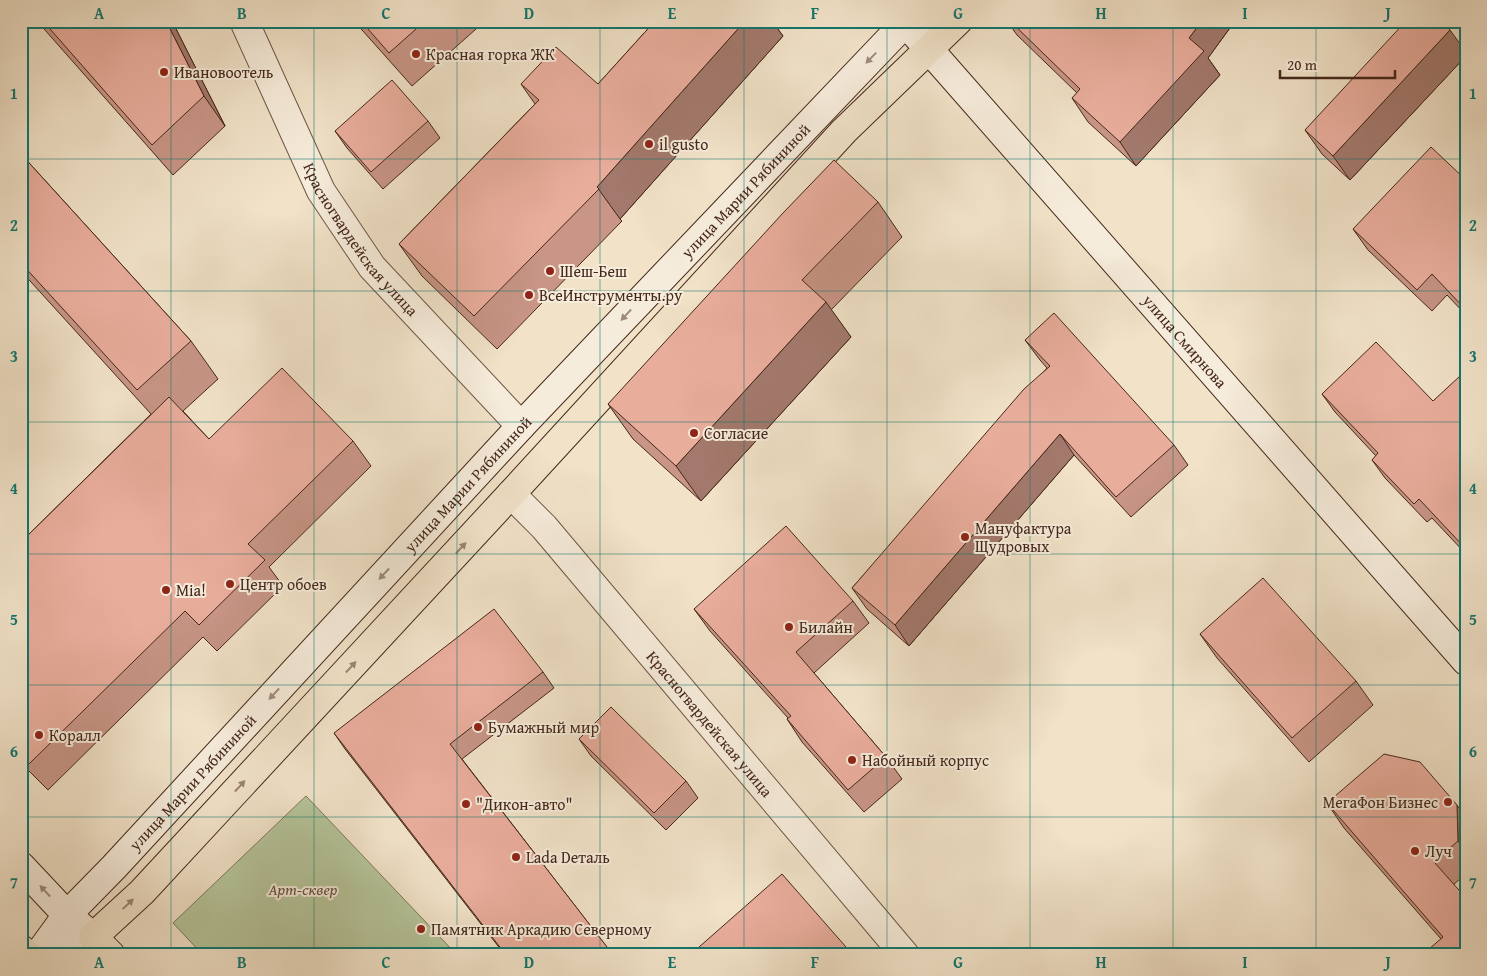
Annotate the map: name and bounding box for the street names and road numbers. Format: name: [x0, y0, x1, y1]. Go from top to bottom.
street label: улица Марии Рябининой: [675, 117, 816, 264]
street label: Красногвардейская улица: [298, 159, 424, 322]
street label: улица Смирнова: [1137, 288, 1233, 394]
street label: улица Марии Рябининой: [398, 410, 537, 558]
street label: Красногвардейская улица: [641, 645, 779, 803]
street label: улица Марии Рябининой: [122, 708, 262, 857]

